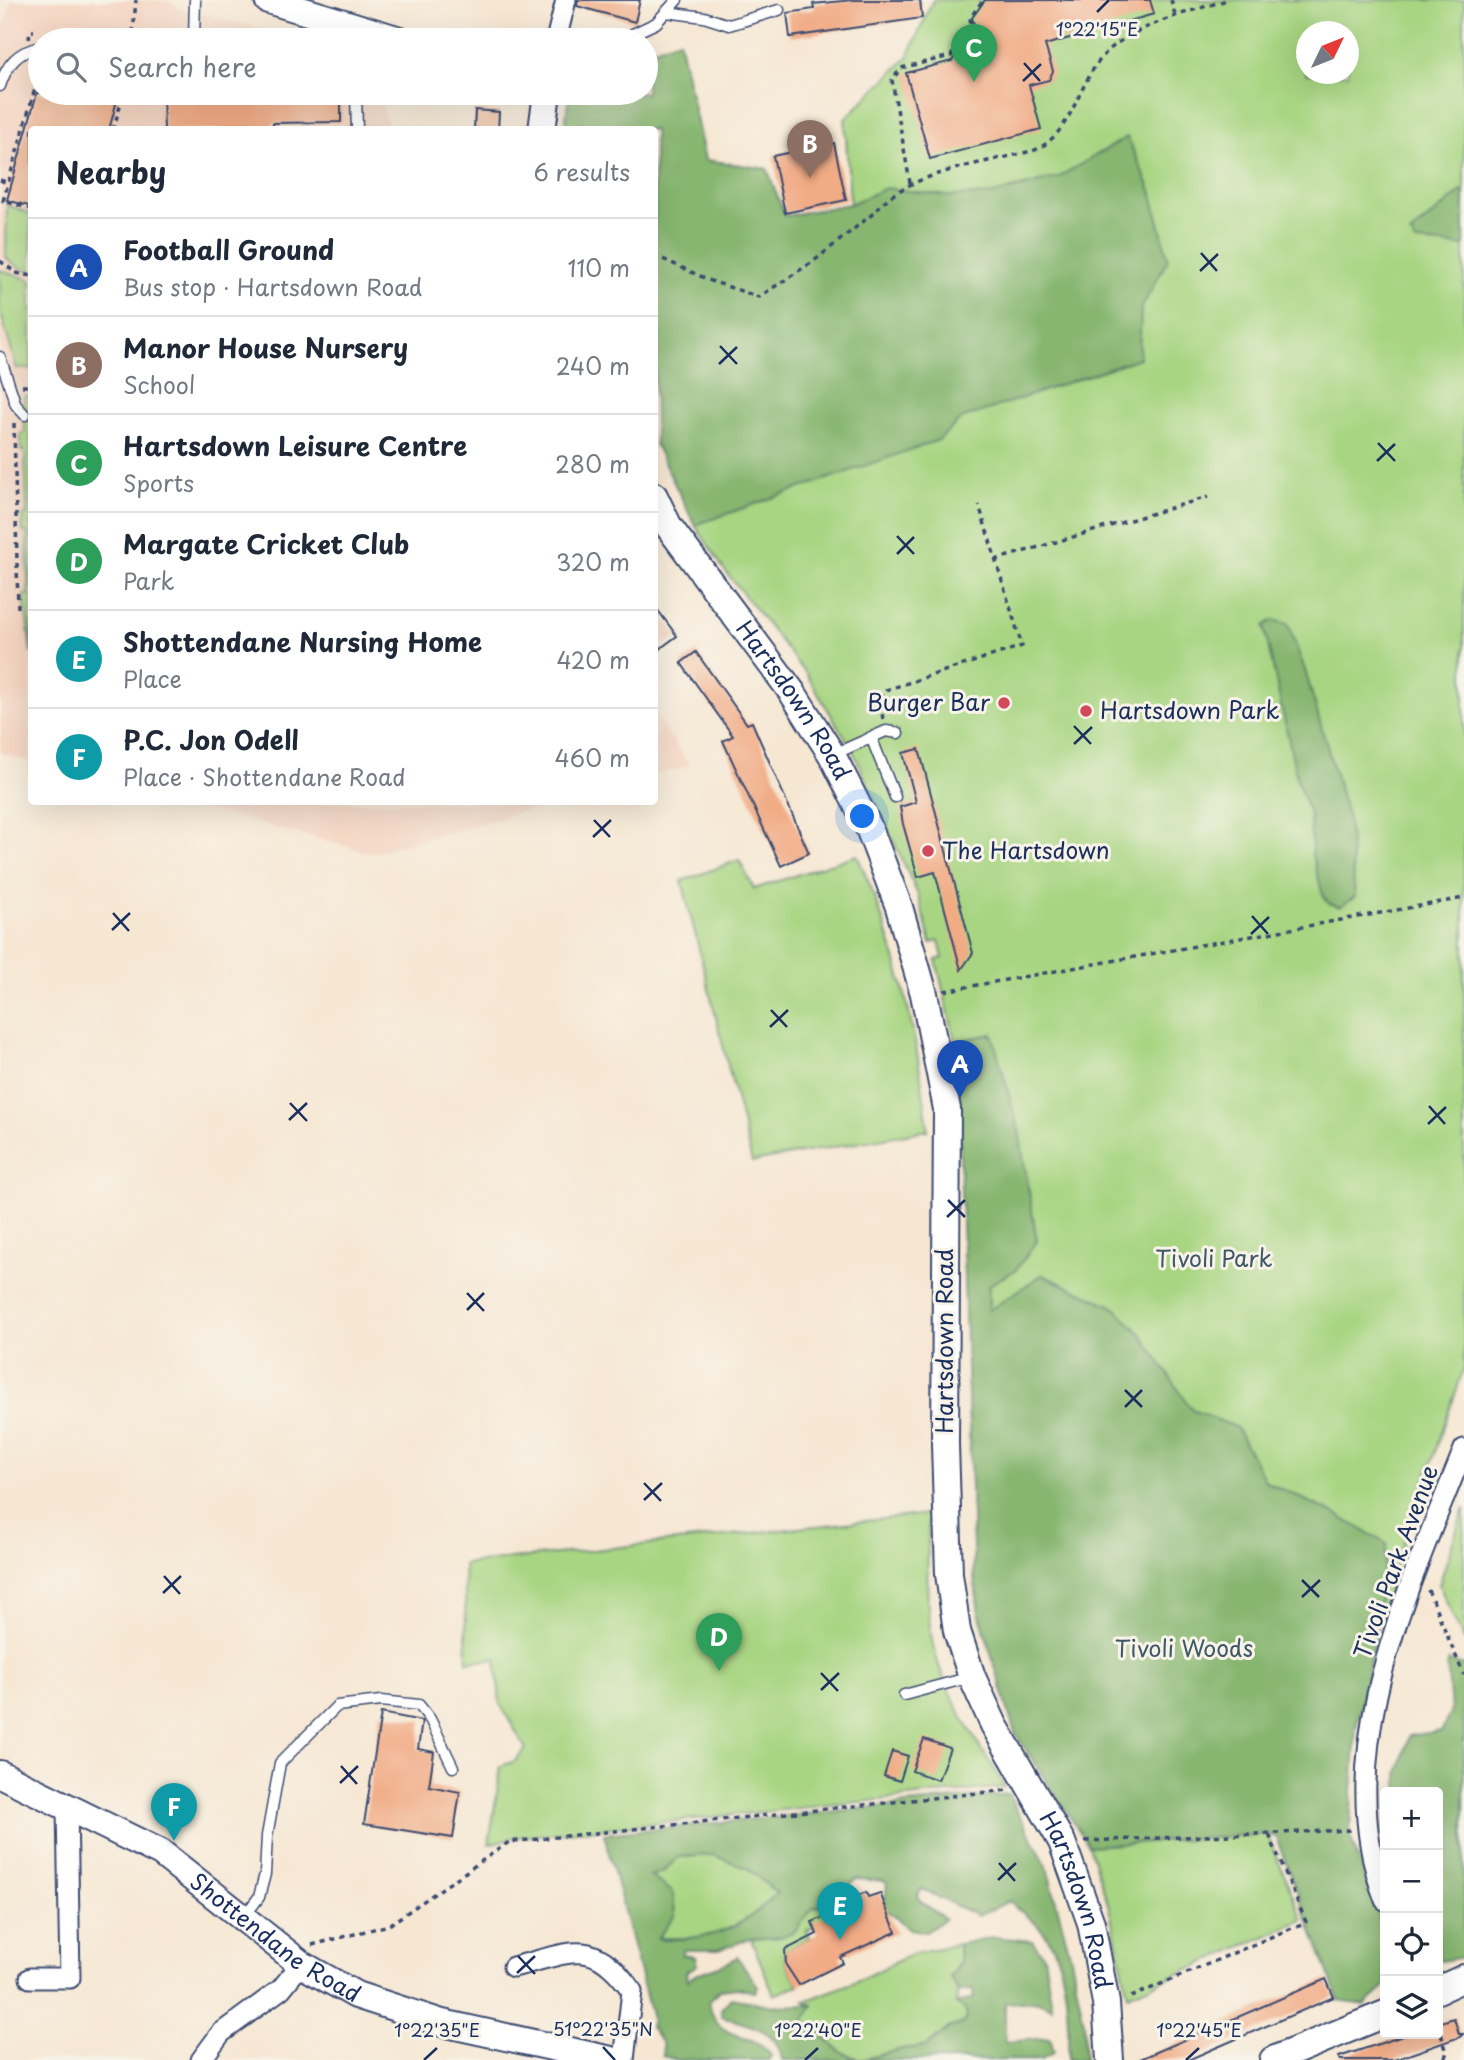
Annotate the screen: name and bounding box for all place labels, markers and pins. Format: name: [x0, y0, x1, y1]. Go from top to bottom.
pin: C: [951, 24, 997, 82]
pin: B: [787, 120, 833, 178]
place label: Burger Bar: [867, 684, 991, 719]
place label: Hartsdown Park: [1100, 692, 1280, 727]
marker: Burger Bar: [996, 695, 1012, 711]
marker: Hartsdown Park: [1078, 703, 1094, 719]
place label: The Hartsdown: [942, 832, 1110, 867]
marker: The Hartsdown: [920, 843, 936, 859]
pin: A: [937, 1040, 983, 1098]
pin: D: [696, 1613, 742, 1671]
pin: F: [151, 1783, 197, 1841]
pin: E: [817, 1882, 863, 1940]

